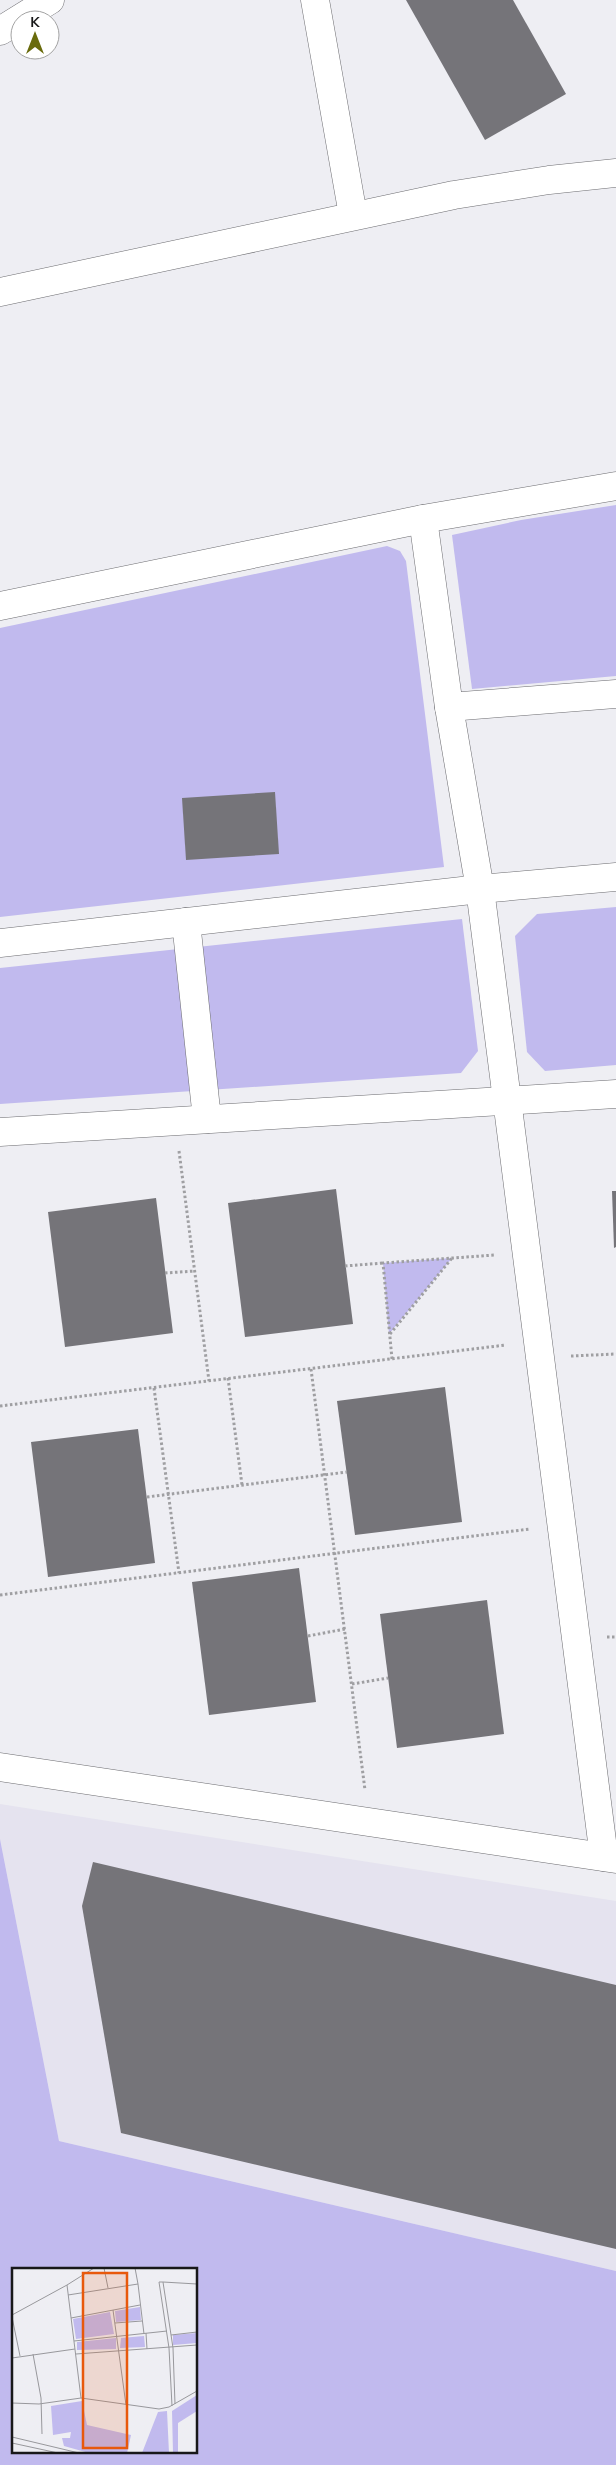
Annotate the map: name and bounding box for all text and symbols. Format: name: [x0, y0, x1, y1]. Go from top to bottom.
north arrow: [10, 10, 60, 60]
text: K: [30, 13, 40, 32]
inset map: [12, 2268, 198, 2452]

